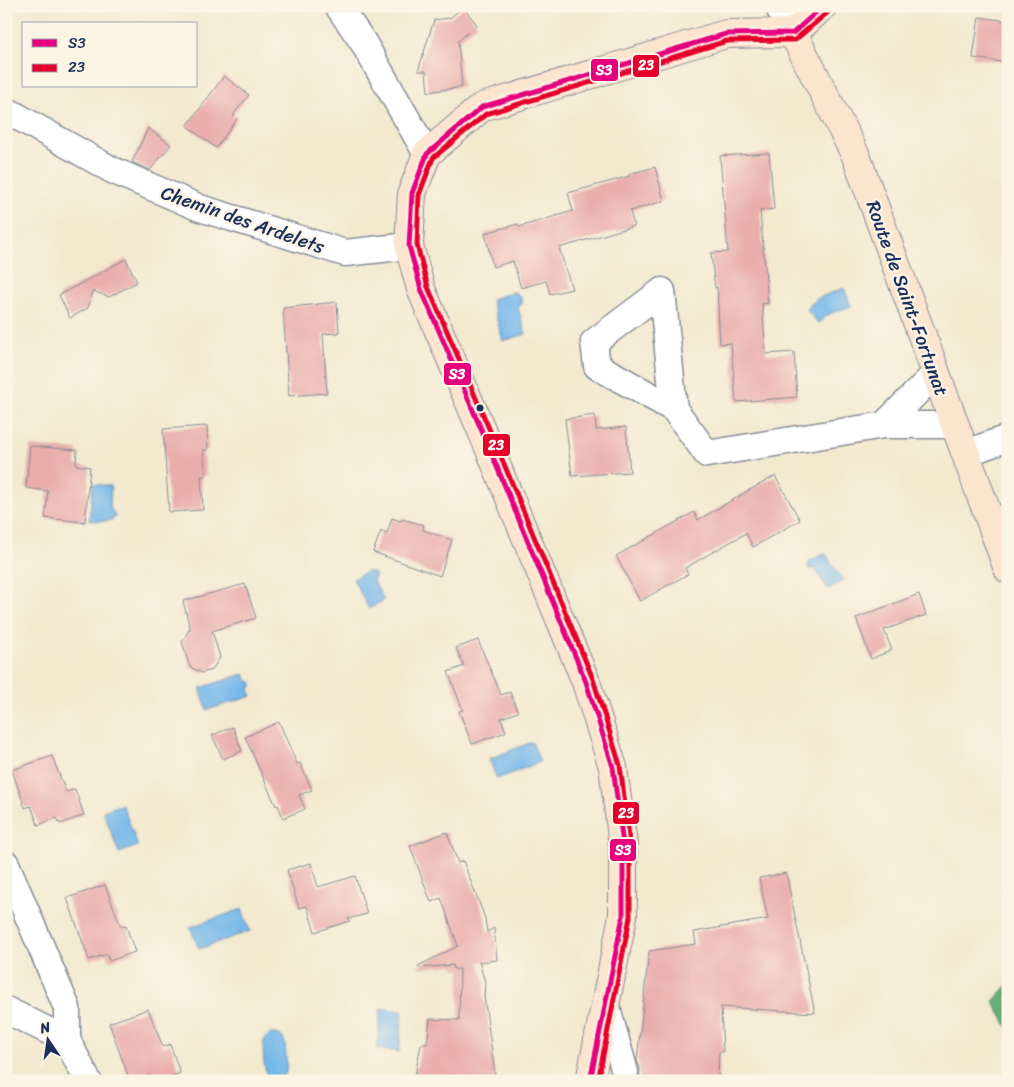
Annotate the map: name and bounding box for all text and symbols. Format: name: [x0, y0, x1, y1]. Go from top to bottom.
legend: [22, 22, 198, 88]
text: S3: [68, 30, 86, 56]
text: 23: [637, 53, 654, 78]
text: 23: [68, 54, 85, 80]
line badge: 23: [632, 54, 660, 78]
line badge: S3: [590, 58, 619, 82]
text: S3: [595, 58, 613, 83]
street label: Chemin des Ardelets: [157, 176, 329, 263]
street label: Route de Saint-Fortunat: [857, 196, 958, 401]
line badge: S3: [443, 362, 472, 386]
text: S3: [448, 362, 466, 387]
unlabelled marker: [475, 403, 485, 413]
line badge: 23: [482, 433, 511, 457]
text: 23: [487, 433, 504, 458]
line badge: 23: [612, 801, 640, 825]
text: 23: [617, 801, 634, 826]
line badge: S3: [609, 838, 637, 862]
text: S3: [614, 838, 632, 863]
north arrow: [22, 1014, 72, 1064]
text: N: [37, 1014, 53, 1041]

